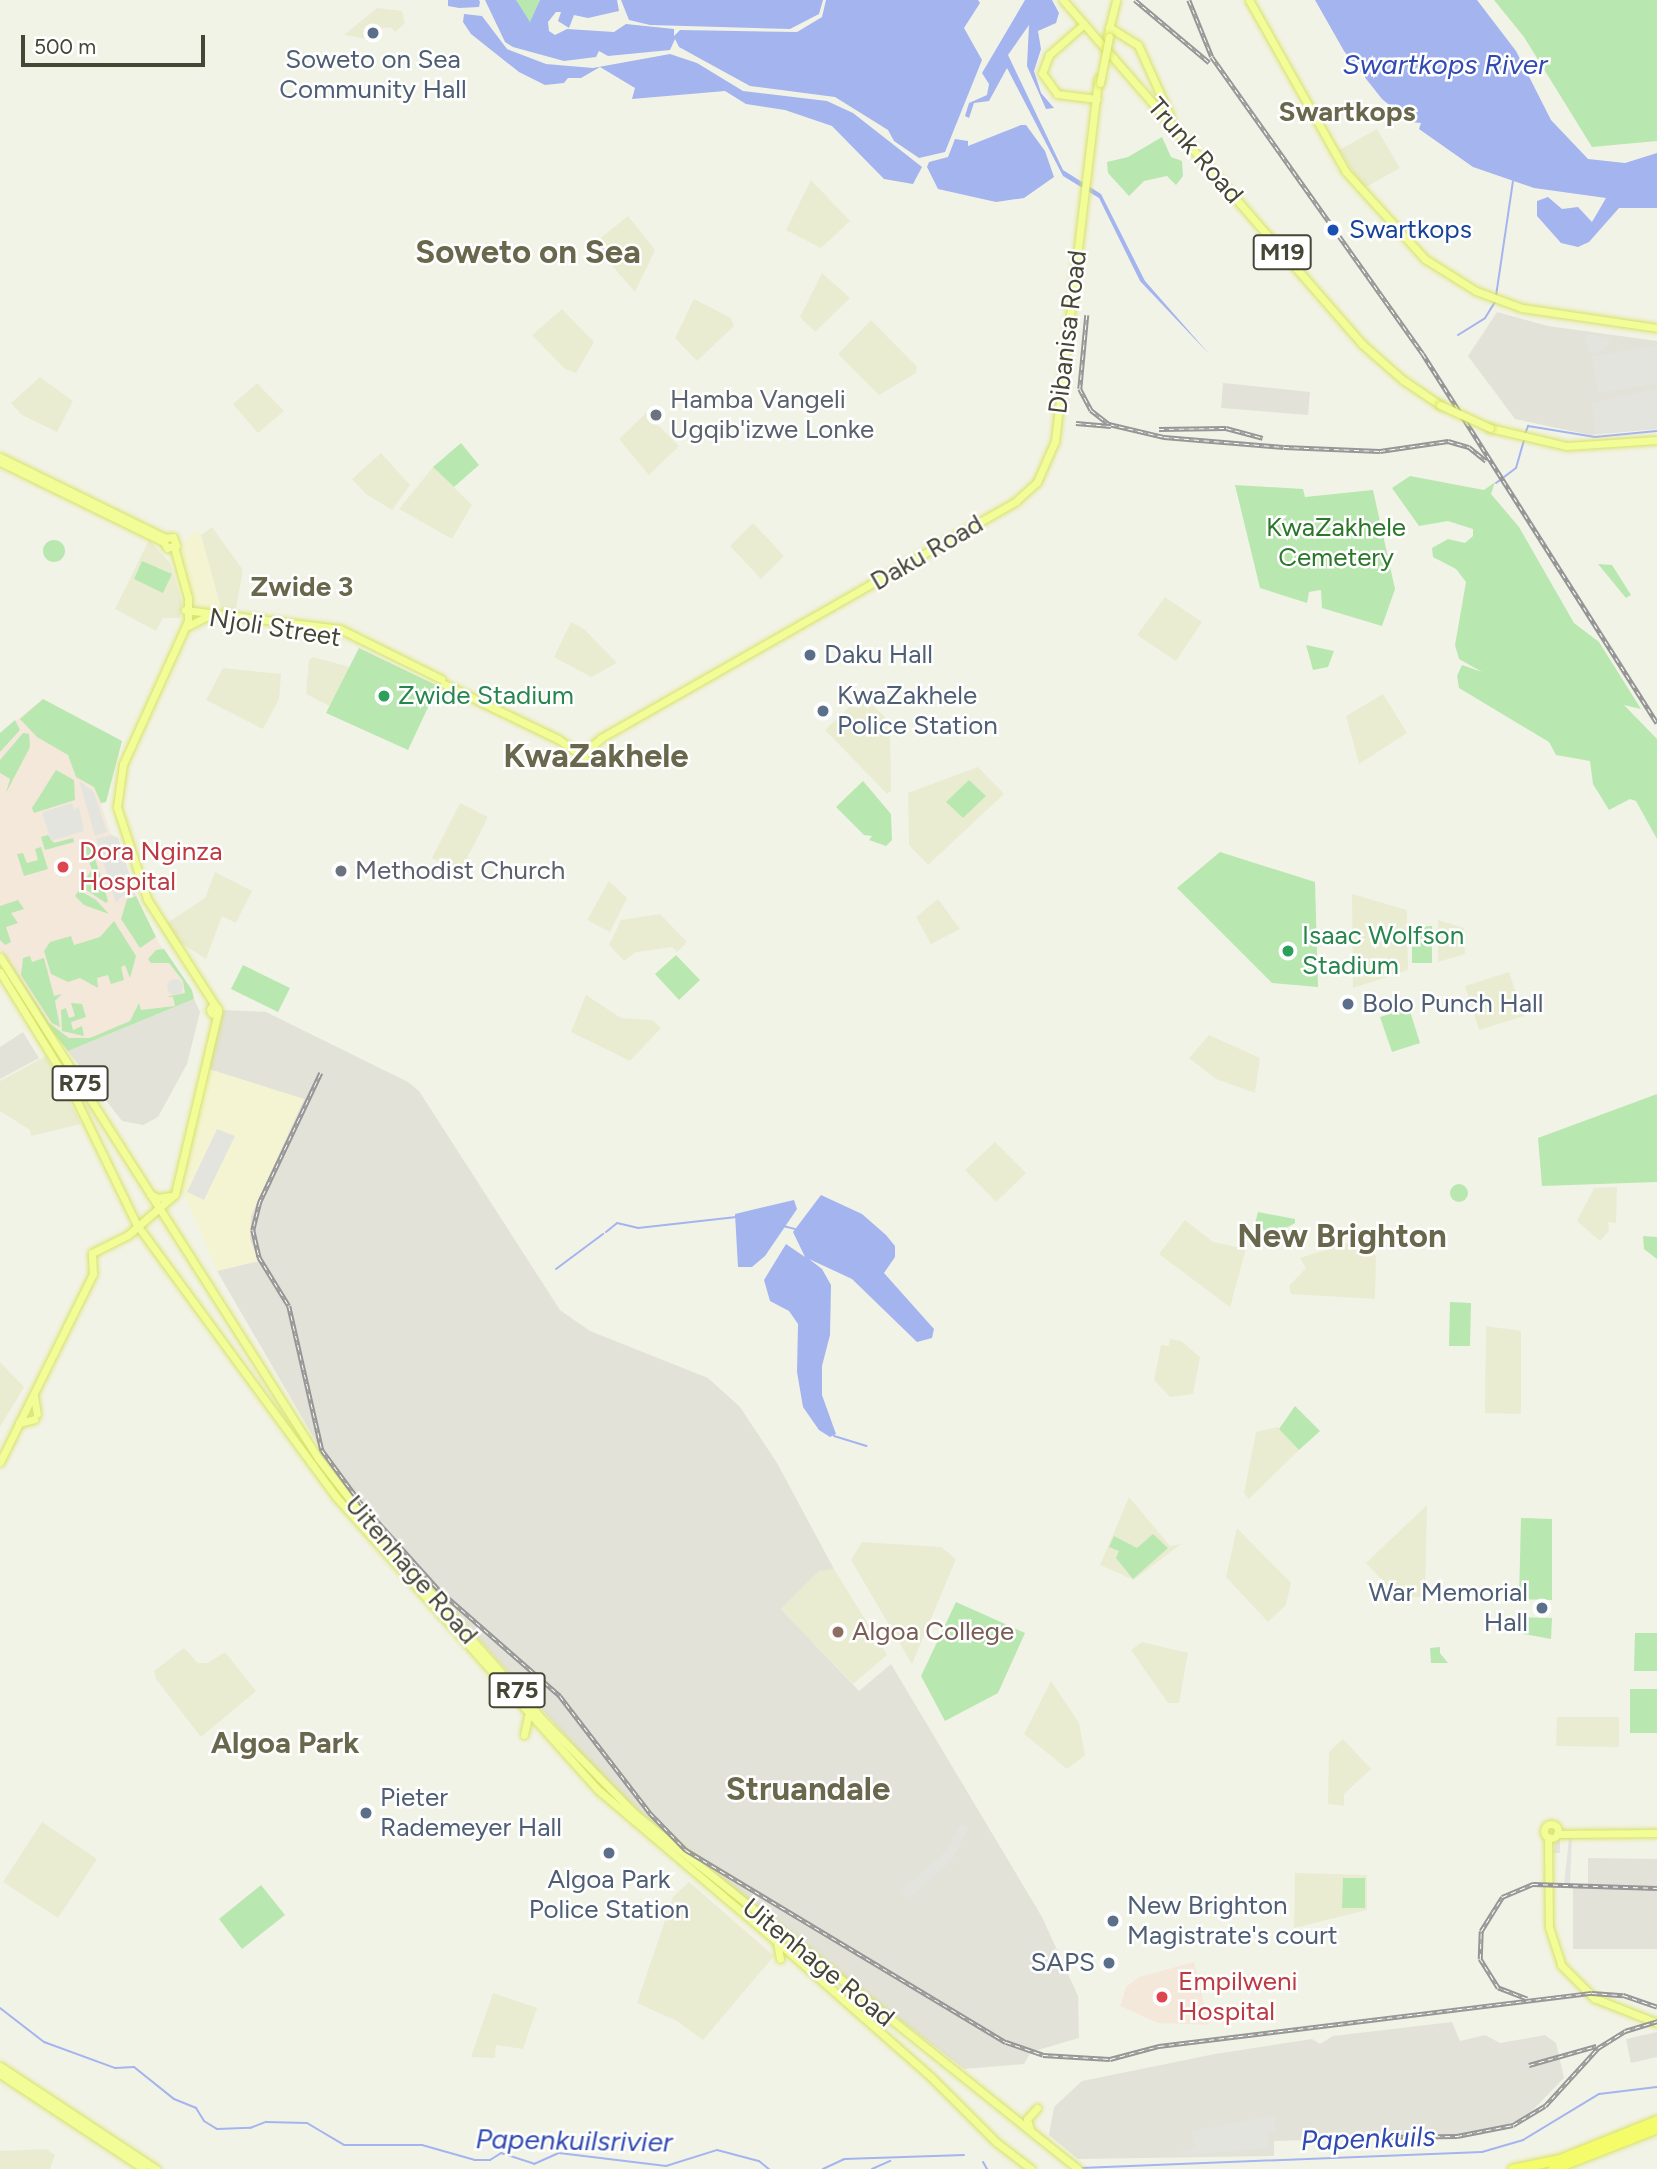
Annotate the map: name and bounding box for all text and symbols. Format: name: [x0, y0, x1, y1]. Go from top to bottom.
scale bar: [24, 21, 208, 65]
marker: Soweto on Sea Community Hall: [365, 25, 381, 41]
text: 500 m: [34, 34, 96, 59]
place label: Soweto on Sea Community Hall: [279, 44, 467, 106]
water label: Swartkops River: [1342, 47, 1548, 81]
street label: Trunk Road: [1141, 92, 1249, 210]
district label: Swartkops: [1278, 94, 1416, 128]
place label: Swartkops: [1349, 214, 1472, 246]
marker: Swartkops: [1323, 220, 1343, 240]
district label: Soweto on Sea: [415, 232, 641, 272]
road number: M19: [1252, 232, 1312, 272]
street label: Dibanisa Road: [1042, 248, 1094, 416]
place label: Hamba Vangeli Ugqib'izwe Lonke: [670, 384, 874, 446]
marker: Hamba Vangeli Ugqib'izwe Lonke: [648, 407, 664, 423]
street label: Daku Road: [865, 508, 989, 598]
park label: KwaZakhele Cemetery: [1266, 512, 1406, 574]
district label: Zwide 3: [251, 569, 353, 603]
street label: Njoli Street: [207, 602, 343, 654]
place label: Daku Hall: [824, 639, 933, 671]
marker: Daku Hall: [802, 647, 818, 663]
place label: Zwide Stadium: [398, 680, 574, 712]
place label: KwaZakhele Police Station: [837, 680, 998, 742]
marker: Zwide Stadium: [376, 688, 392, 704]
marker: KwaZakhele Police Station: [815, 703, 831, 719]
district label: KwaZakhele: [503, 736, 689, 776]
place label: Dora Nginza Hospital: [79, 836, 222, 898]
place label: Methodist Church: [355, 855, 565, 887]
marker: Dora Nginza Hospital: [53, 857, 73, 877]
marker: Methodist Church: [333, 863, 349, 879]
place label: Isaac Wolfson Stadium: [1302, 920, 1464, 982]
marker: Isaac Wolfson Stadium: [1280, 943, 1296, 959]
place label: Bolo Punch Hall: [1362, 988, 1543, 1020]
marker: Bolo Punch Hall: [1340, 996, 1356, 1012]
road number: R75: [50, 1063, 110, 1104]
district label: New Brighton: [1237, 1216, 1447, 1256]
street label: Uitenhage Road: [338, 1489, 484, 1651]
place label: War Memorial Hall: [1368, 1577, 1528, 1638]
marker: War Memorial Hall: [1534, 1600, 1550, 1616]
place label: Algoa College: [852, 1616, 1014, 1648]
marker: Algoa College: [830, 1624, 846, 1640]
road number: R75: [487, 1670, 547, 1710]
district label: Algoa Park: [211, 1725, 359, 1761]
district label: Struandale: [726, 1769, 890, 1809]
place label: Pieter Rademeyer Hall: [380, 1782, 562, 1843]
marker: Pieter Rademeyer Hall: [358, 1805, 374, 1821]
marker: Algoa Park Police Station: [601, 1845, 617, 1861]
place label: Algoa Park Police Station: [529, 1864, 689, 1926]
place label: New Brighton Magistrate's court: [1127, 1890, 1338, 1952]
street label: Uitenhage Road: [736, 1892, 900, 2034]
marker: New Brighton Magistrate's court: [1105, 1913, 1121, 1929]
place label: SAPS: [1030, 1947, 1095, 1979]
marker: SAPS: [1101, 1955, 1117, 1971]
place label: Empilweni Hospital: [1178, 1966, 1297, 2028]
marker: Empilweni Hospital: [1152, 1987, 1172, 2007]
water label: Papenkuils: [1300, 2119, 1436, 2157]
water label: Papenkuilsrivier: [475, 2121, 673, 2159]

